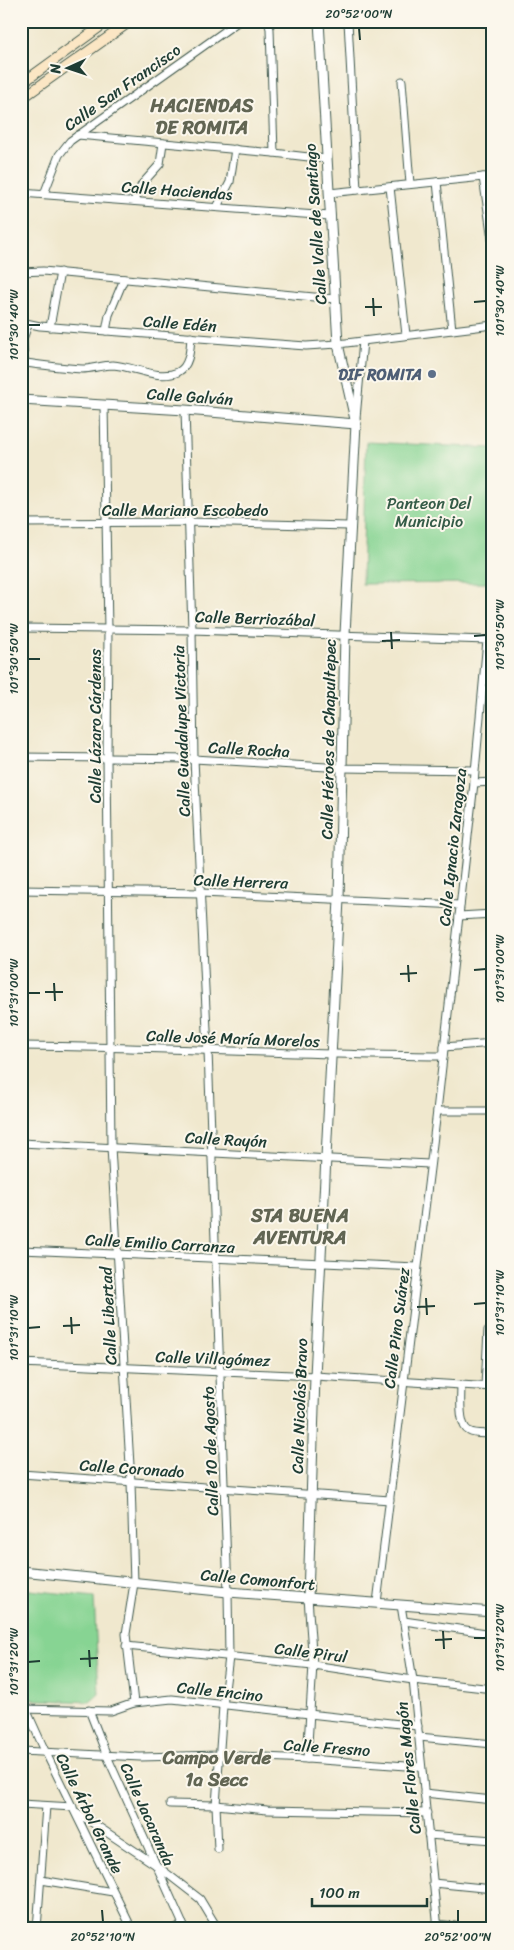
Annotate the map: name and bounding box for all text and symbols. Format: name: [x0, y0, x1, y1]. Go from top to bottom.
text: 20°52'00"N: [326, 3, 393, 25]
street label: Calle San Francisco: [57, 36, 187, 139]
north arrow: [42, 42, 92, 92]
text: N: [43, 63, 68, 75]
district label: HACIENDAS DE ROMITA: [149, 89, 254, 144]
street label: Calle Valle de Santiago: [295, 142, 336, 306]
street label: Calle Haciendas: [121, 172, 234, 209]
text: 101°30'40"W: [489, 265, 511, 336]
text: 101°30'40"W: [3, 289, 25, 360]
street label: Calle Edén: [142, 306, 218, 341]
place label: DIF ROMITA: [338, 360, 422, 389]
marker: DIF ROMITA: [426, 368, 438, 380]
street label: Calle Galván: [146, 379, 234, 414]
park label: Panteon Del Municipio: [387, 489, 472, 536]
street label: Calle Mariano Escobedo: [102, 496, 268, 525]
text: 101°30'50"W: [489, 599, 511, 670]
street label: Calle Berriozábal: [195, 602, 316, 635]
text: 101°30'50"W: [3, 623, 25, 694]
street label: Calle Héroes de Chapultepec: [312, 638, 345, 840]
street label: Calle Guadalupe Victoria: [164, 644, 199, 817]
street label: Calle Lázaro Cárdenas: [81, 648, 110, 803]
street label: Calle Rocha: [207, 733, 290, 766]
street label: Calle Ignacio Zaragoza: [430, 767, 475, 927]
street label: Calle Herrera: [193, 865, 290, 898]
text: 101°31'00"W: [489, 934, 511, 1003]
text: 101°31'00"W: [3, 958, 25, 1027]
street label: Calle José María Morelos: [146, 1021, 321, 1056]
street label: Calle Rayón: [184, 1123, 268, 1156]
district label: STA BUENA AVENTURA: [250, 1199, 349, 1254]
street label: Calle Emilio Carranza: [84, 1225, 236, 1262]
street label: Calle Libertad: [91, 1265, 126, 1366]
street label: Calle Pino Suárez: [375, 1266, 418, 1390]
text: 101°31'10"W: [489, 1269, 511, 1336]
text: 101°31'10"W: [3, 1294, 25, 1361]
street label: Calle Nicolás Bravo: [283, 1338, 316, 1474]
street label: Calle Villagómez: [155, 1342, 271, 1375]
street label: Calle 10 de Agosto: [194, 1386, 227, 1516]
street label: Calle Coronado: [79, 1450, 185, 1487]
street label: Calle Comonfort: [199, 1560, 317, 1599]
text: 101°31'20"W: [489, 1603, 511, 1672]
text: 101°31'20"W: [3, 1627, 25, 1696]
street label: Calle Pirul: [273, 1634, 349, 1671]
street label: Calle Encino: [176, 1673, 264, 1710]
street label: Calle Flores Magón: [387, 1700, 430, 1836]
street label: Calle Fresno: [283, 1730, 371, 1765]
district label: Campo Verde 1a Secc: [162, 1741, 272, 1796]
street label: Calle Árbol Grande: [48, 1748, 131, 1879]
street label: Calle Jacaranda: [112, 1758, 183, 1871]
scale bar: [312, 1875, 426, 1907]
text: 100 m: [319, 1880, 360, 1906]
text: 20°52'10"N: [71, 1926, 136, 1948]
text: 20°52'00"N: [425, 1926, 492, 1948]

